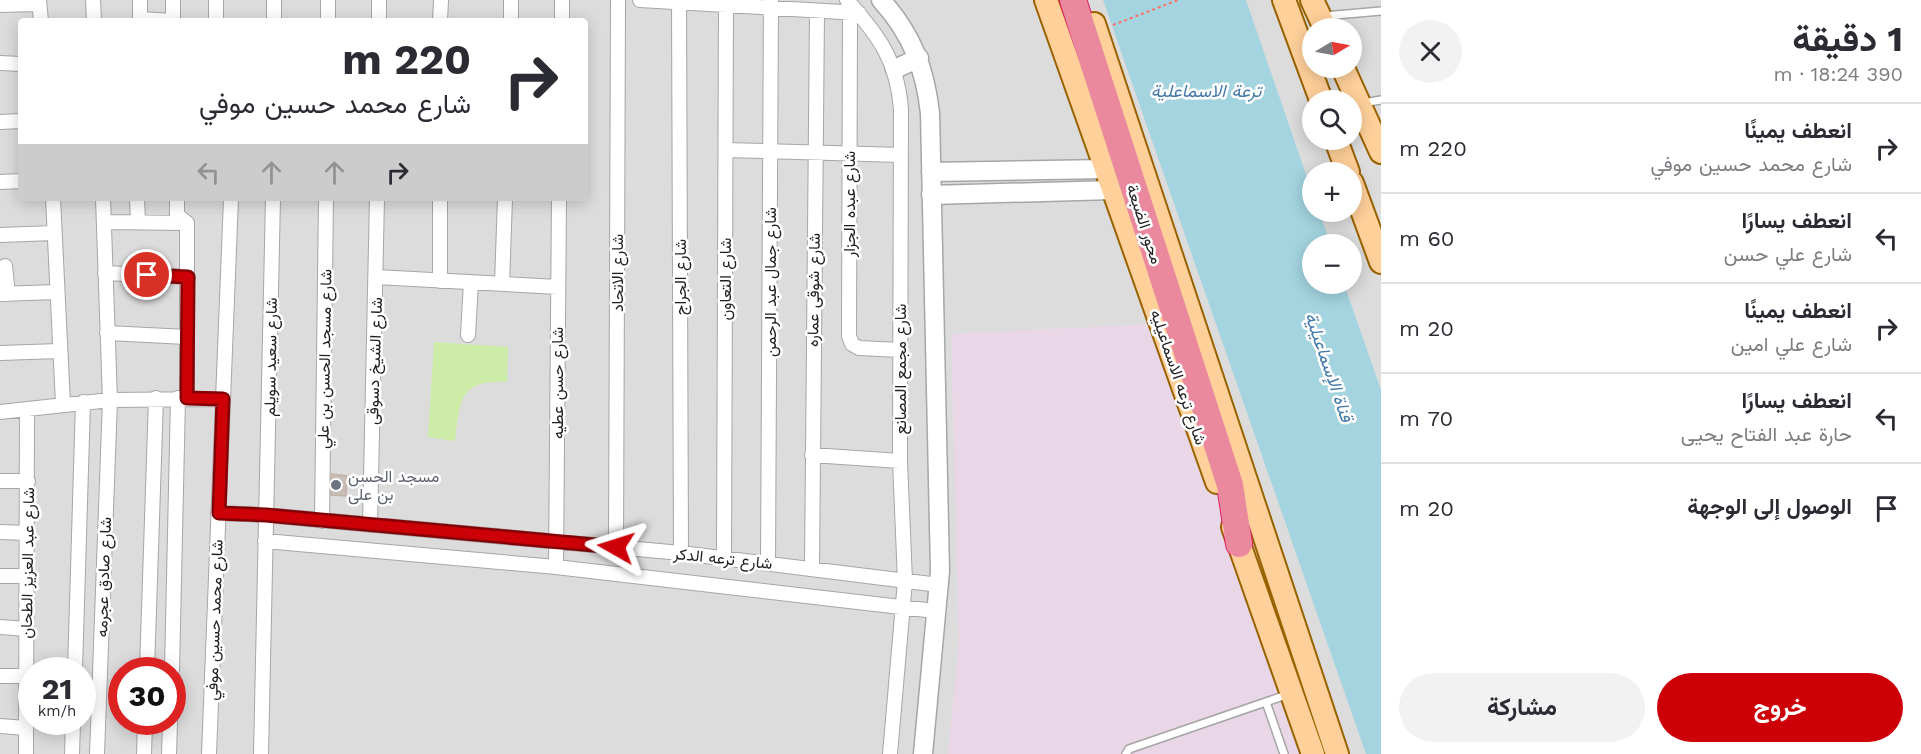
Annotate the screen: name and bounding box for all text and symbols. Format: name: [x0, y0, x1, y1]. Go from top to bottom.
north arrow: [1302, 18, 1362, 78]
map controls: [1302, 18, 1362, 294]
text: 1 دقيقة: [1792, 18, 1903, 60]
button: close: [1399, 20, 1462, 83]
text: 220 m: [342, 35, 471, 84]
icon: right: [492, 42, 570, 120]
text: 390 m · 18:24: [1774, 62, 1903, 86]
water label: ترعة الاسماعلية: [1151, 80, 1264, 102]
text: شارع محمد حسين موفي: [199, 88, 471, 120]
button: search: [1302, 90, 1362, 150]
text: انعطف يمينًا: [1744, 118, 1852, 143]
icon: right: [1870, 132, 1903, 165]
text: 220 m: [1399, 136, 1467, 161]
street label: شارع عبده الجزار: [840, 151, 861, 258]
text: شارع محمد حسين موفي: [1651, 152, 1852, 176]
icon: left: [192, 156, 225, 189]
icon: ahead: [255, 156, 288, 189]
icon: ahead: [318, 156, 351, 189]
icon: right: [381, 156, 414, 189]
button: +: [1302, 162, 1362, 222]
street label: محور الضبعة: [1122, 182, 1166, 267]
street label: شارع جمال عبد الرحمن: [761, 207, 782, 357]
text: انعطف يسارًا: [1742, 208, 1852, 233]
icon: left: [1870, 222, 1903, 255]
text: 60 m: [1399, 226, 1455, 251]
street label: شارع شوقى عماره: [803, 233, 826, 347]
street label: شارع الاتحاد: [608, 234, 629, 312]
button: −: [1302, 234, 1362, 294]
street label: شارع التعاون: [716, 238, 737, 320]
street label: شارع الجراج: [671, 239, 692, 315]
text: شارع علي حسن: [1724, 242, 1852, 266]
pin: [121, 249, 172, 300]
icon: arrive: [130, 258, 163, 291]
street label: شارع مسجد الحسن بن علي: [313, 269, 340, 449]
street label: شارع سعيد سويلم: [260, 297, 283, 417]
street label: شارع الشيخ دسوقى: [363, 297, 388, 425]
text: انعطف يمينًا: [1744, 298, 1852, 323]
street label: شارع مجمع المصانع: [891, 304, 912, 434]
street label: شارع ترعه الاسماعيليه: [1145, 307, 1211, 448]
water label: قناة الإسماعيلية: [1299, 309, 1359, 427]
icon: right: [1870, 312, 1903, 345]
text: 20 m: [1399, 316, 1454, 341]
street label: شارع حسن عطيه: [548, 327, 569, 439]
text: شارع علي امين: [1731, 332, 1852, 356]
text: انعطف يسارًا: [1742, 388, 1852, 413]
icon: left: [1870, 402, 1903, 435]
text: 70 m: [1399, 406, 1453, 431]
text: حارة عبد الفتاح يحيى: [1681, 422, 1852, 446]
place label: مسجد الحسن بن على: [348, 467, 439, 505]
marker: مسجد الحسن بن على: [329, 478, 343, 492]
street label: شارع عبد العزيز الطحان: [17, 487, 40, 639]
icon: arrive: [1870, 492, 1903, 525]
text: الوصول إلى الوجهة: [1687, 494, 1852, 519]
text: 20 m: [1399, 496, 1454, 521]
position arrow: [584, 515, 648, 579]
street label: شارع صادق عجرمه: [92, 517, 117, 638]
street label: شارع محمد حسين موفي: [202, 539, 231, 701]
street label: شارع ترعه الدكر: [671, 544, 773, 575]
speed limit sign: 30: [108, 657, 186, 735]
text: 21: [42, 671, 72, 706]
button: مشاركة: [1399, 673, 1645, 742]
button: خروج: [1657, 673, 1903, 742]
text: km/h: [38, 702, 76, 720]

